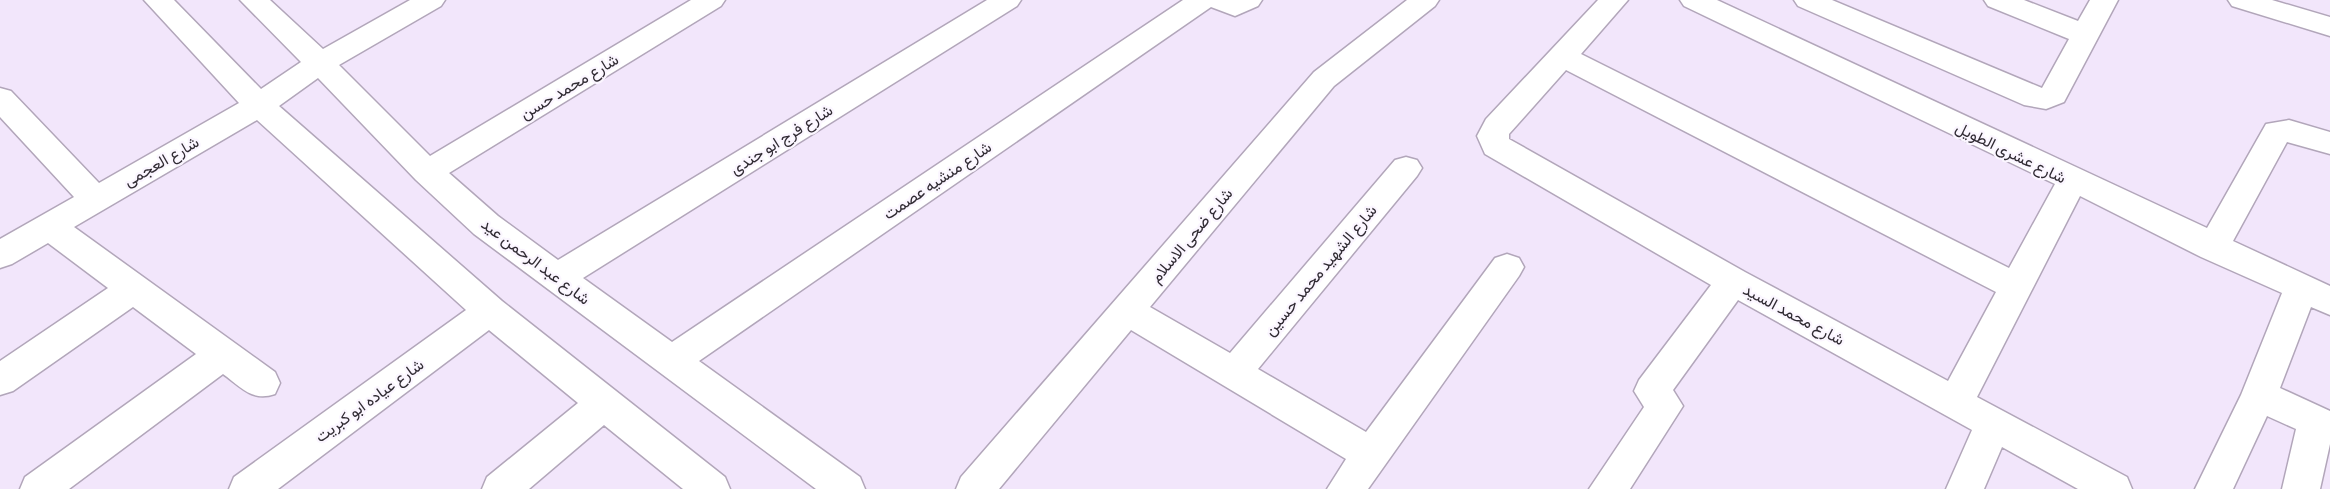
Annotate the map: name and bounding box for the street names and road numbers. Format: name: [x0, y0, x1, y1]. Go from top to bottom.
street label: شارع محمد حسن: [516, 48, 623, 125]
street label: شارع فرج ابو جندى: [725, 99, 837, 180]
street label: شارع عشرى الطويل: [1952, 116, 2070, 189]
street label: شارع العجمى: [119, 131, 203, 192]
street label: شارع منشيه عصمت: [879, 136, 996, 225]
street label: شارع ضحى الاسلام: [1145, 183, 1238, 288]
street label: شارع الشهيد محمد حسين: [1259, 200, 1382, 341]
street label: شارع عبد الرحمن عيد: [476, 213, 595, 310]
street label: شارع محمد السيد: [1739, 278, 1849, 351]
street label: شارع عياده ابو كبريت: [310, 353, 428, 448]

